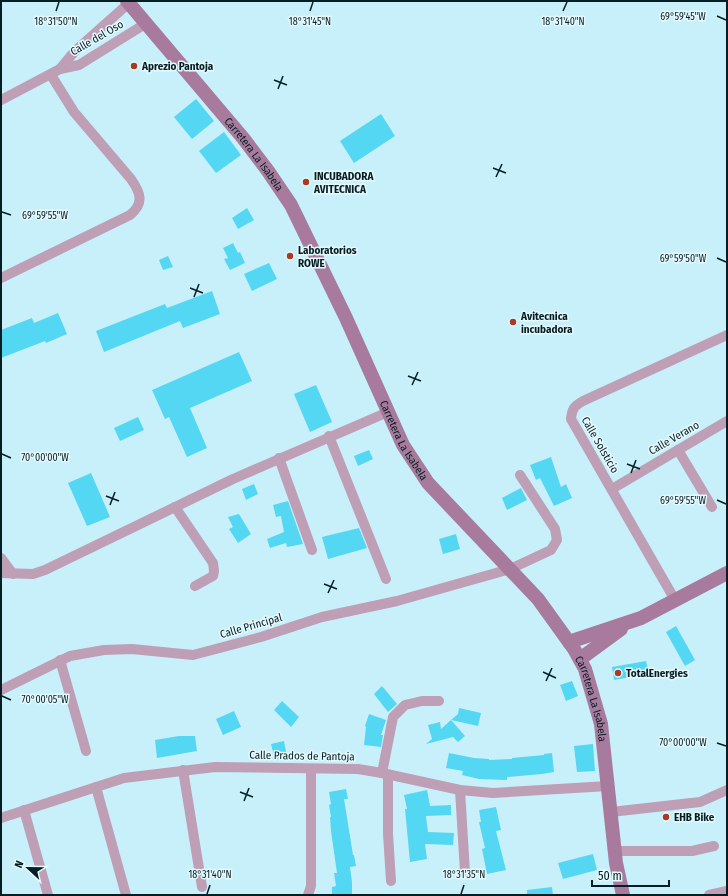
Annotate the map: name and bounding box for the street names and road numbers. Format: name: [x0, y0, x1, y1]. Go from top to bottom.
street label: Calle del Oso: [68, 18, 126, 58]
street label: Carretera La Isabela: [222, 115, 286, 193]
street label: Carretera La Isabela: [377, 398, 431, 483]
street label: Calle Solsticio: [579, 414, 621, 476]
street label: Calle Verano: [647, 418, 702, 458]
street label: Calle Principal: [219, 611, 284, 641]
street label: Carretera La Isabela: [572, 653, 609, 742]
street label: Calle Prados de Pantoja: [249, 749, 355, 763]

